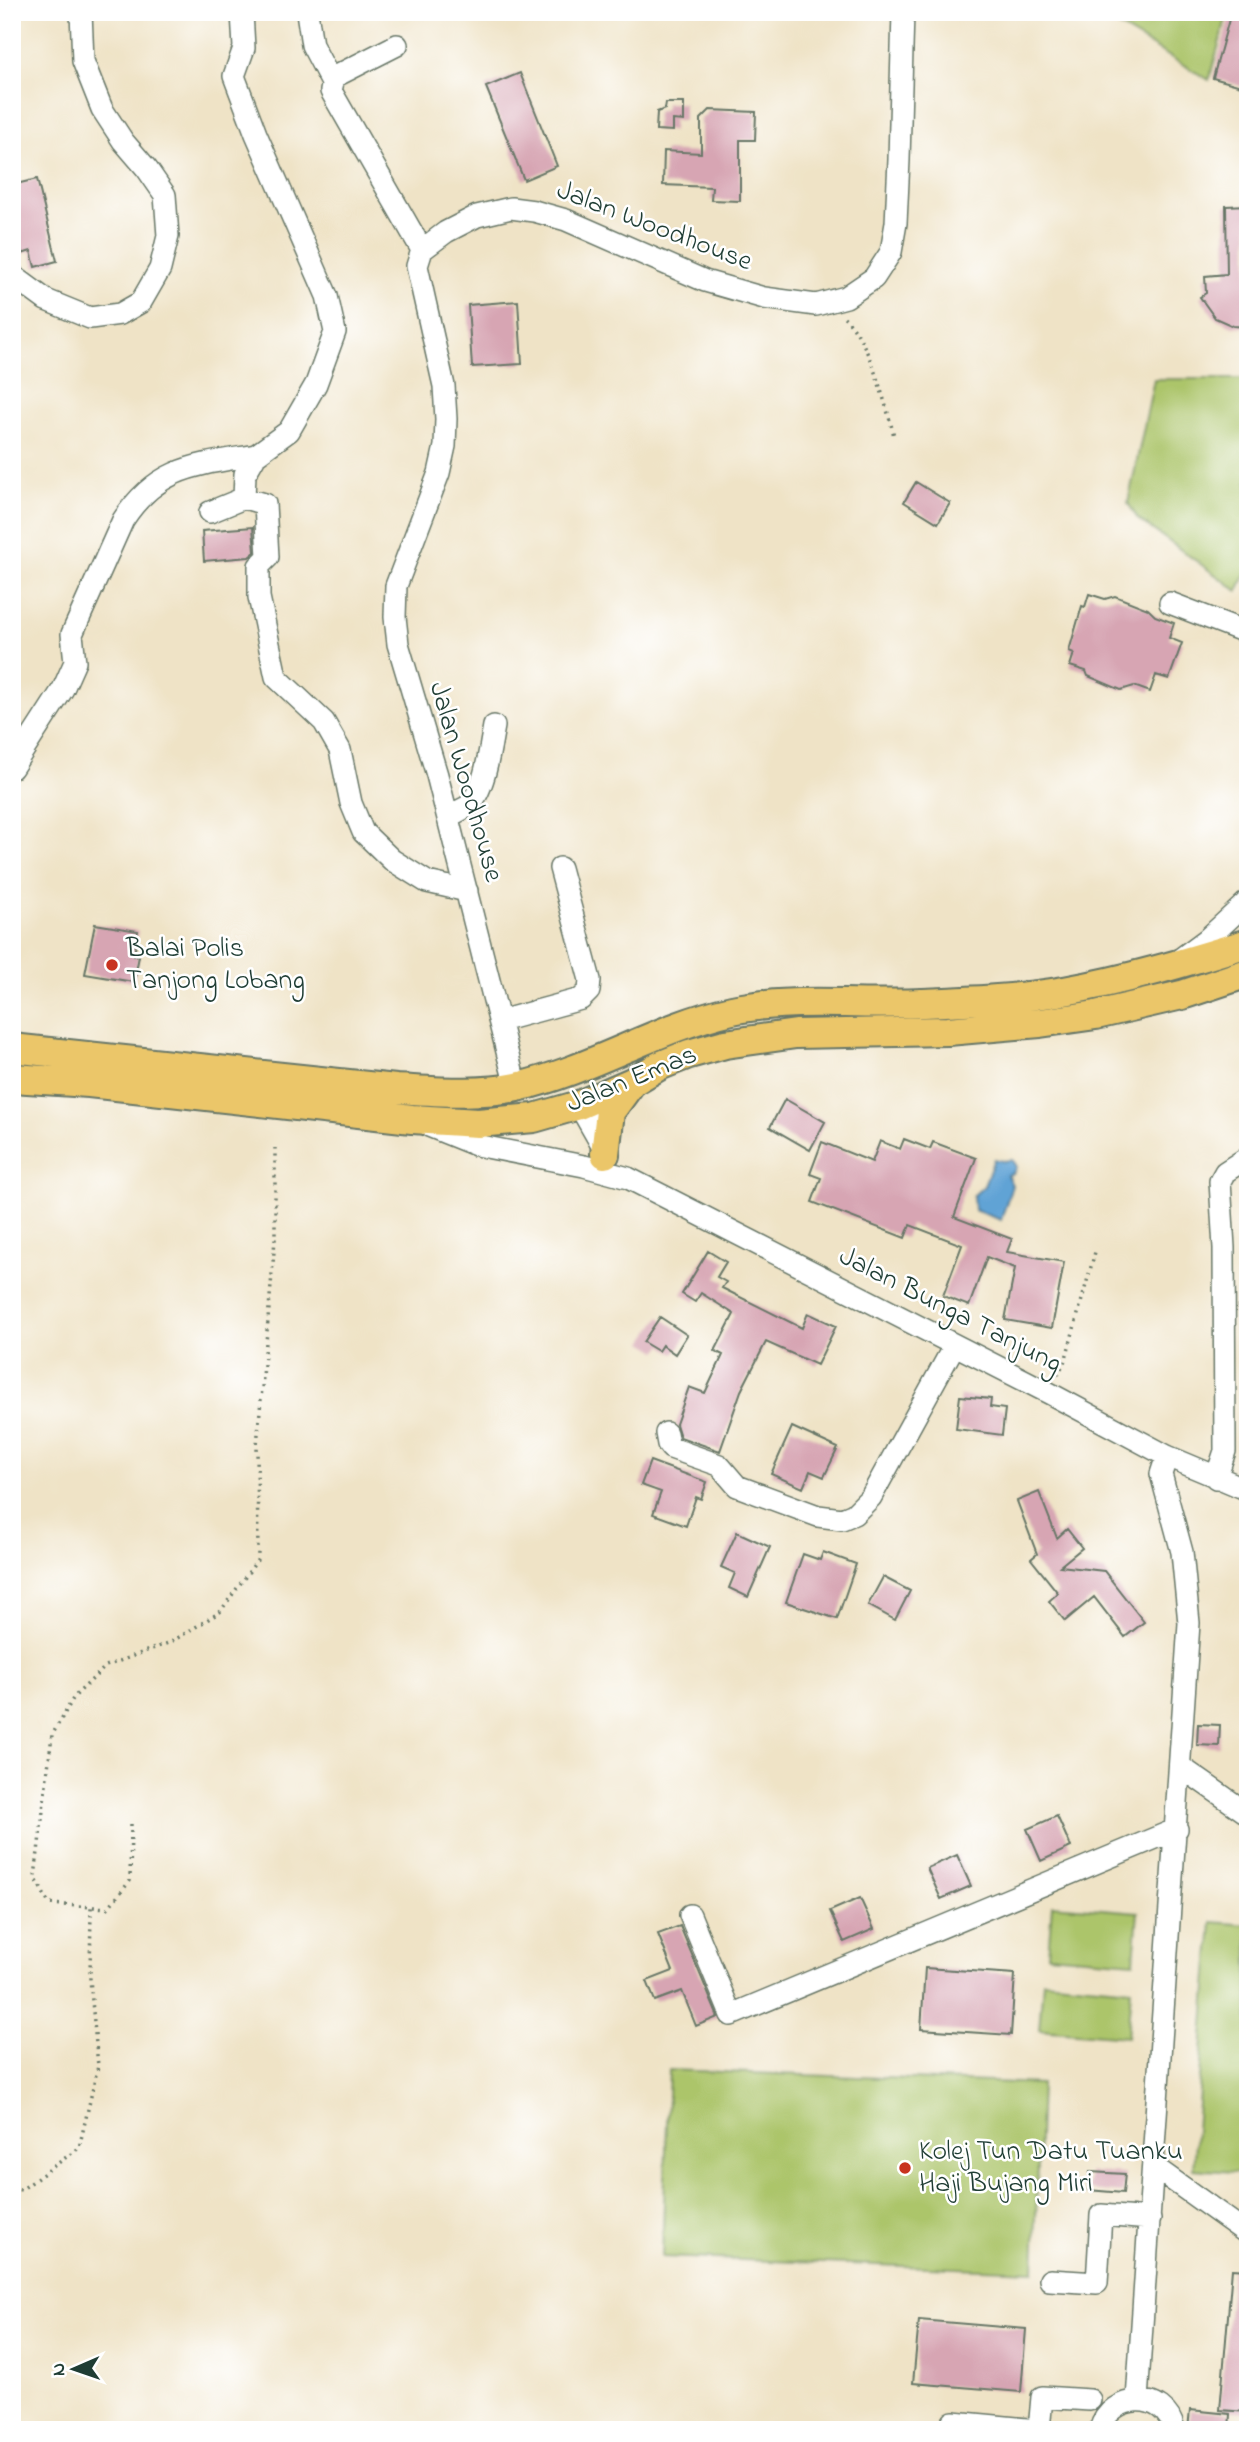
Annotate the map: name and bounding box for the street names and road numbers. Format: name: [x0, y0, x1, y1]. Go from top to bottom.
street label: Jalan Woodhouse: [550, 171, 758, 283]
street label: Jalan Woodhouse: [417, 677, 513, 887]
street label: Jalan Emas: [561, 1035, 703, 1125]
street label: Jalan Bunga Tanjung: [831, 1237, 1069, 1385]

